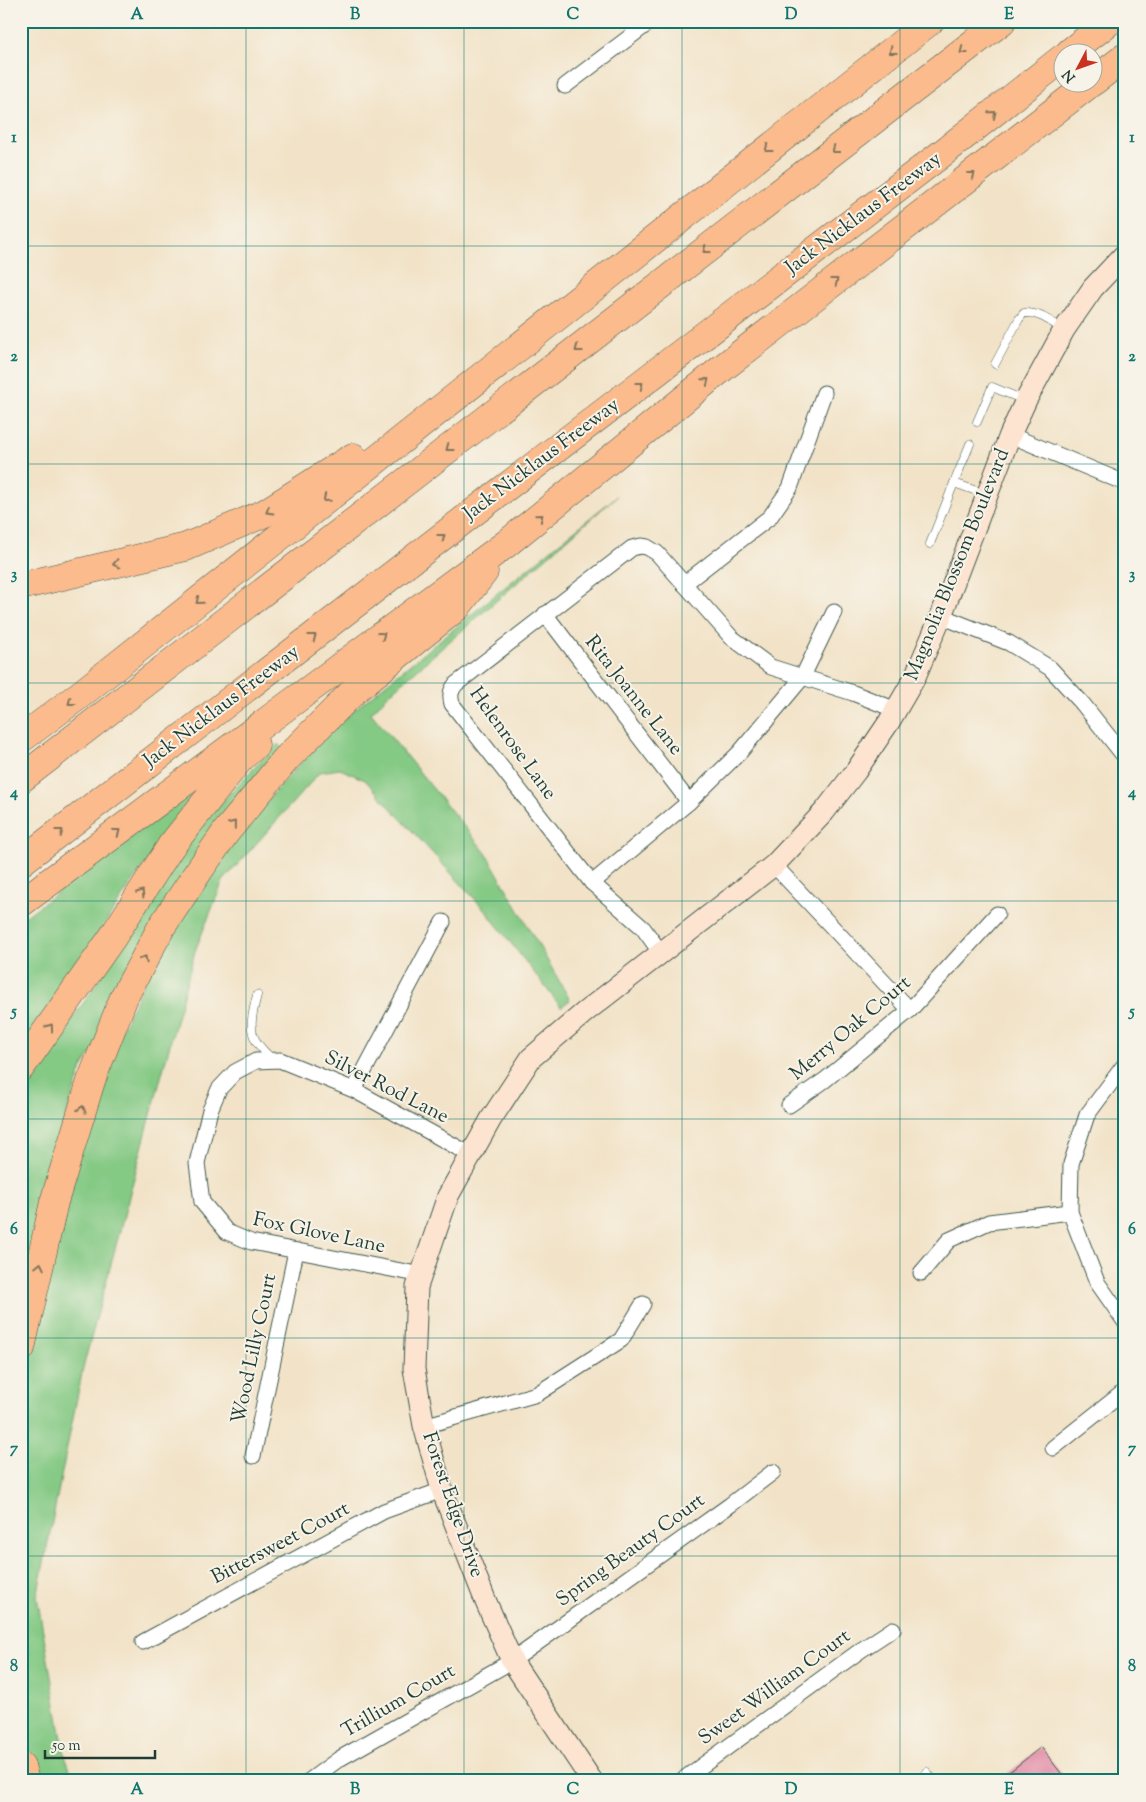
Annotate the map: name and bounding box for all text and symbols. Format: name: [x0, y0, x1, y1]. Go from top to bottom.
text: A: [131, 4, 144, 27]
text: B: [350, 4, 360, 27]
text: C: [567, 4, 580, 27]
text: D: [785, 4, 798, 27]
text: E: [1004, 4, 1014, 27]
north arrow: [1054, 42, 1104, 92]
one-way arrow: [959, 45, 969, 54]
one-way arrow: [888, 46, 897, 55]
text: N: [1058, 64, 1081, 86]
one-way arrow: [987, 110, 996, 119]
text: 1: [11, 127, 17, 150]
text: 1: [1129, 127, 1135, 150]
one-way arrow: [765, 143, 774, 151]
one-way arrow: [832, 145, 841, 153]
street label: Jack Nicklaus Freeway: [779, 146, 948, 283]
one-way arrow: [967, 172, 976, 181]
one-way arrow: [702, 244, 712, 253]
one-way arrow: [829, 279, 838, 287]
one-way arrow: [575, 344, 584, 352]
text: 2: [10, 346, 18, 369]
text: 2: [1128, 346, 1136, 369]
one-way arrow: [701, 377, 710, 386]
one-way arrow: [634, 382, 644, 391]
street label: Jack Nicklaus Freeway: [457, 392, 626, 529]
one-way arrow: [445, 442, 455, 451]
street label: Magnolia Blossom Boulevard: [898, 444, 1018, 686]
one-way arrow: [323, 494, 332, 502]
one-way arrow: [265, 504, 274, 514]
one-way arrow: [534, 514, 543, 522]
one-way arrow: [436, 535, 445, 543]
one-way arrow: [112, 558, 121, 569]
text: 3: [11, 564, 18, 587]
text: 3: [1129, 564, 1136, 587]
one-way arrow: [195, 595, 204, 604]
street label: Rita Joanne Lane: [577, 630, 689, 762]
one-way arrow: [376, 632, 386, 641]
one-way arrow: [307, 634, 316, 642]
street label: Jack Nicklaus Freeway: [137, 639, 306, 776]
street label: Helenrose Lane: [461, 681, 563, 807]
one-way arrow: [68, 696, 77, 704]
text: 4: [9, 782, 18, 805]
text: 4: [1127, 782, 1136, 805]
one-way arrow: [228, 820, 237, 829]
one-way arrow: [54, 829, 64, 838]
one-way arrow: [111, 829, 121, 838]
one-way arrow: [135, 889, 144, 898]
one-way arrow: [138, 956, 148, 965]
street label: Merry Oak Court: [784, 969, 918, 1088]
text: 5: [9, 1001, 17, 1024]
text: 5: [1127, 1001, 1135, 1024]
one-way arrow: [44, 1023, 53, 1033]
street label: Silver Rod Lane: [319, 1044, 453, 1132]
one-way arrow: [77, 1106, 87, 1114]
street label: Fox Glove Lane: [250, 1206, 388, 1262]
text: 6: [10, 1219, 18, 1242]
text: 6: [1128, 1219, 1136, 1242]
one-way arrow: [34, 1261, 45, 1270]
street label: Wood Lilly Court: [225, 1271, 285, 1427]
street label: Forest Edge Drive: [414, 1428, 490, 1582]
text: 7: [10, 1438, 19, 1461]
text: 7: [1128, 1438, 1137, 1461]
street label: Spring Beauty Court: [551, 1487, 712, 1615]
street label: Bittersweet Court: [207, 1495, 355, 1593]
street label: Sweet William Court: [693, 1623, 857, 1753]
text: 8: [10, 1656, 18, 1679]
text: 8: [1128, 1656, 1136, 1679]
street label: Trillium Court: [337, 1658, 461, 1746]
scale bar: [45, 1727, 155, 1759]
text: 50 m: [51, 1736, 81, 1757]
text: A: [131, 1779, 144, 1802]
text: B: [350, 1779, 360, 1802]
text: C: [567, 1779, 580, 1802]
text: D: [785, 1779, 798, 1802]
text: E: [1004, 1779, 1014, 1802]

